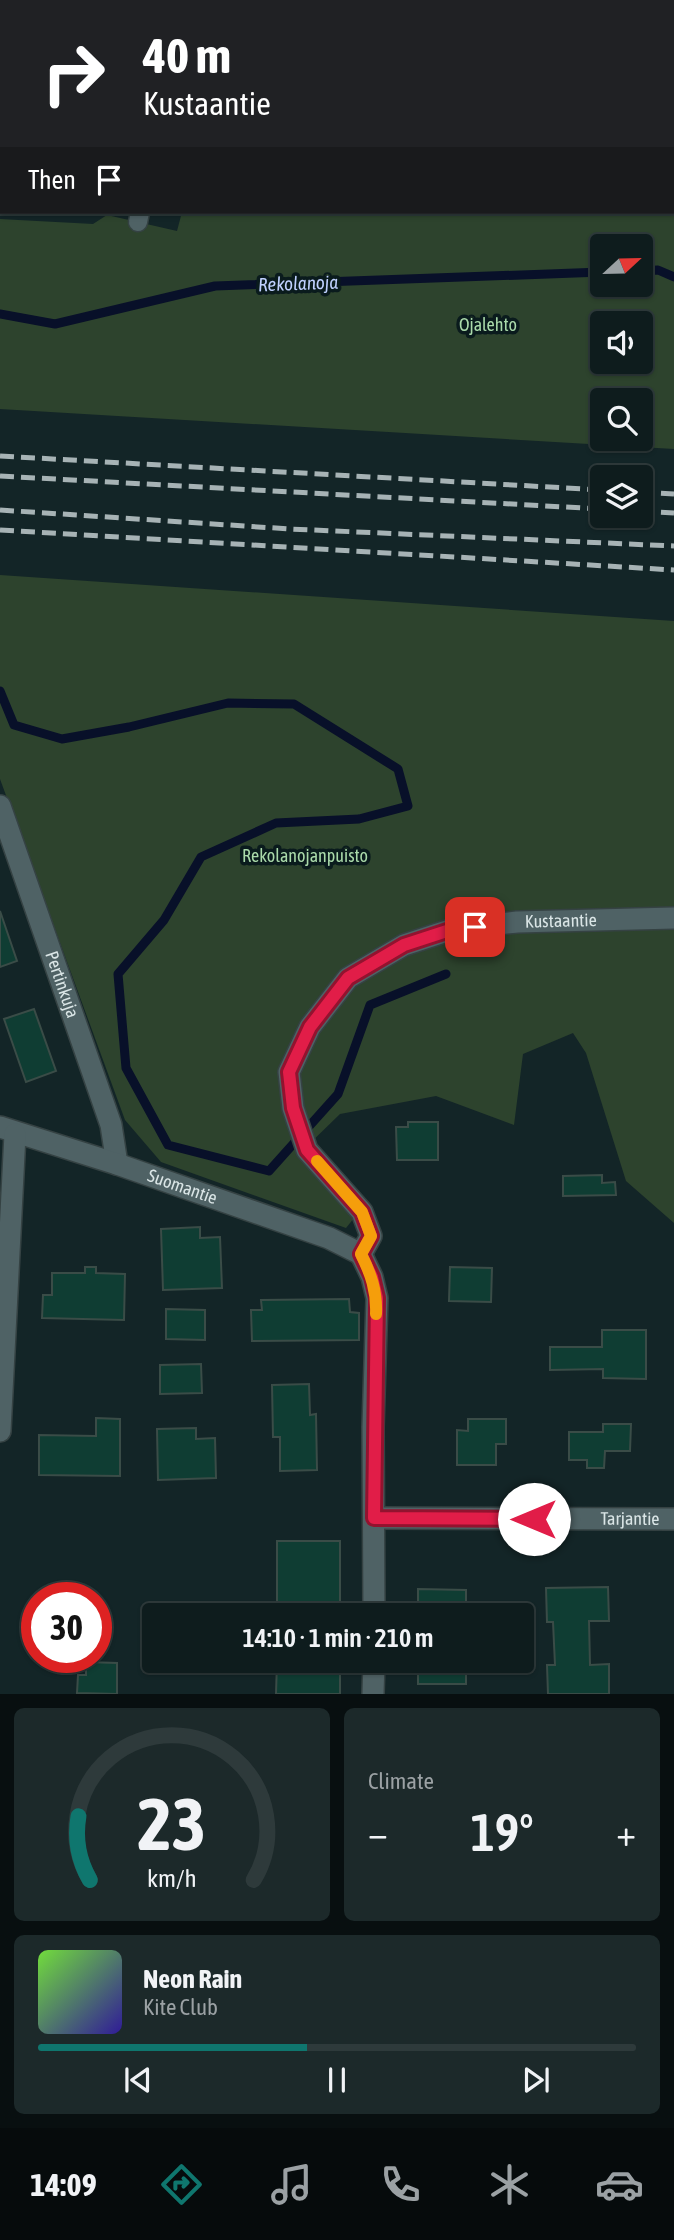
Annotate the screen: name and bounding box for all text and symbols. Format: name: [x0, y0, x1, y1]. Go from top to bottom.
text: 40 m: [143, 27, 231, 83]
icon: right: [28, 28, 119, 119]
text: Kustaantie: [143, 85, 271, 122]
icon: arrive: [90, 161, 128, 199]
text: Then: [28, 165, 76, 195]
north arrow: [590, 234, 653, 298]
map controls: [590, 234, 653, 528]
water label: Rekolanoja: [258, 271, 339, 295]
button: sound: [590, 311, 653, 374]
park label: Ojalehto: [459, 314, 517, 335]
button: search: [590, 388, 653, 451]
button: layers: [590, 465, 653, 528]
park label: Rekolanojanpuisto: [242, 845, 368, 866]
pin: [445, 897, 505, 957]
icon: arrive: [456, 908, 494, 946]
street label: Kustaantie: [525, 909, 597, 932]
street label: Pertinkuja: [41, 948, 84, 1020]
street label: Suomantie: [145, 1165, 220, 1208]
position arrow: [497, 1482, 571, 1556]
street label: Tarjantie: [600, 1508, 660, 1529]
speed limit sign: 30: [21, 1582, 112, 1673]
text: 14:10 · 1 min · 210 m: [243, 1623, 433, 1653]
text: Climate: [368, 1768, 434, 1794]
text: 23: [138, 1783, 206, 1866]
text: 19°: [470, 1802, 534, 1862]
text: −: [368, 1811, 388, 1854]
text: +: [616, 1811, 636, 1854]
text: km/h: [147, 1864, 197, 1892]
text: Neon Rain: [143, 1964, 242, 1994]
text: Kite Club: [143, 1994, 218, 2020]
icon: previous: [119, 2061, 157, 2099]
icon: pause: [318, 2061, 356, 2099]
icon: next: [517, 2061, 555, 2099]
icon: directions: [157, 2160, 206, 2209]
icon: music: [267, 2160, 316, 2209]
icon: phone: [376, 2160, 425, 2209]
icon: climate: [485, 2160, 534, 2209]
icon: car: [595, 2160, 644, 2209]
text: 14:09: [30, 2166, 97, 2203]

